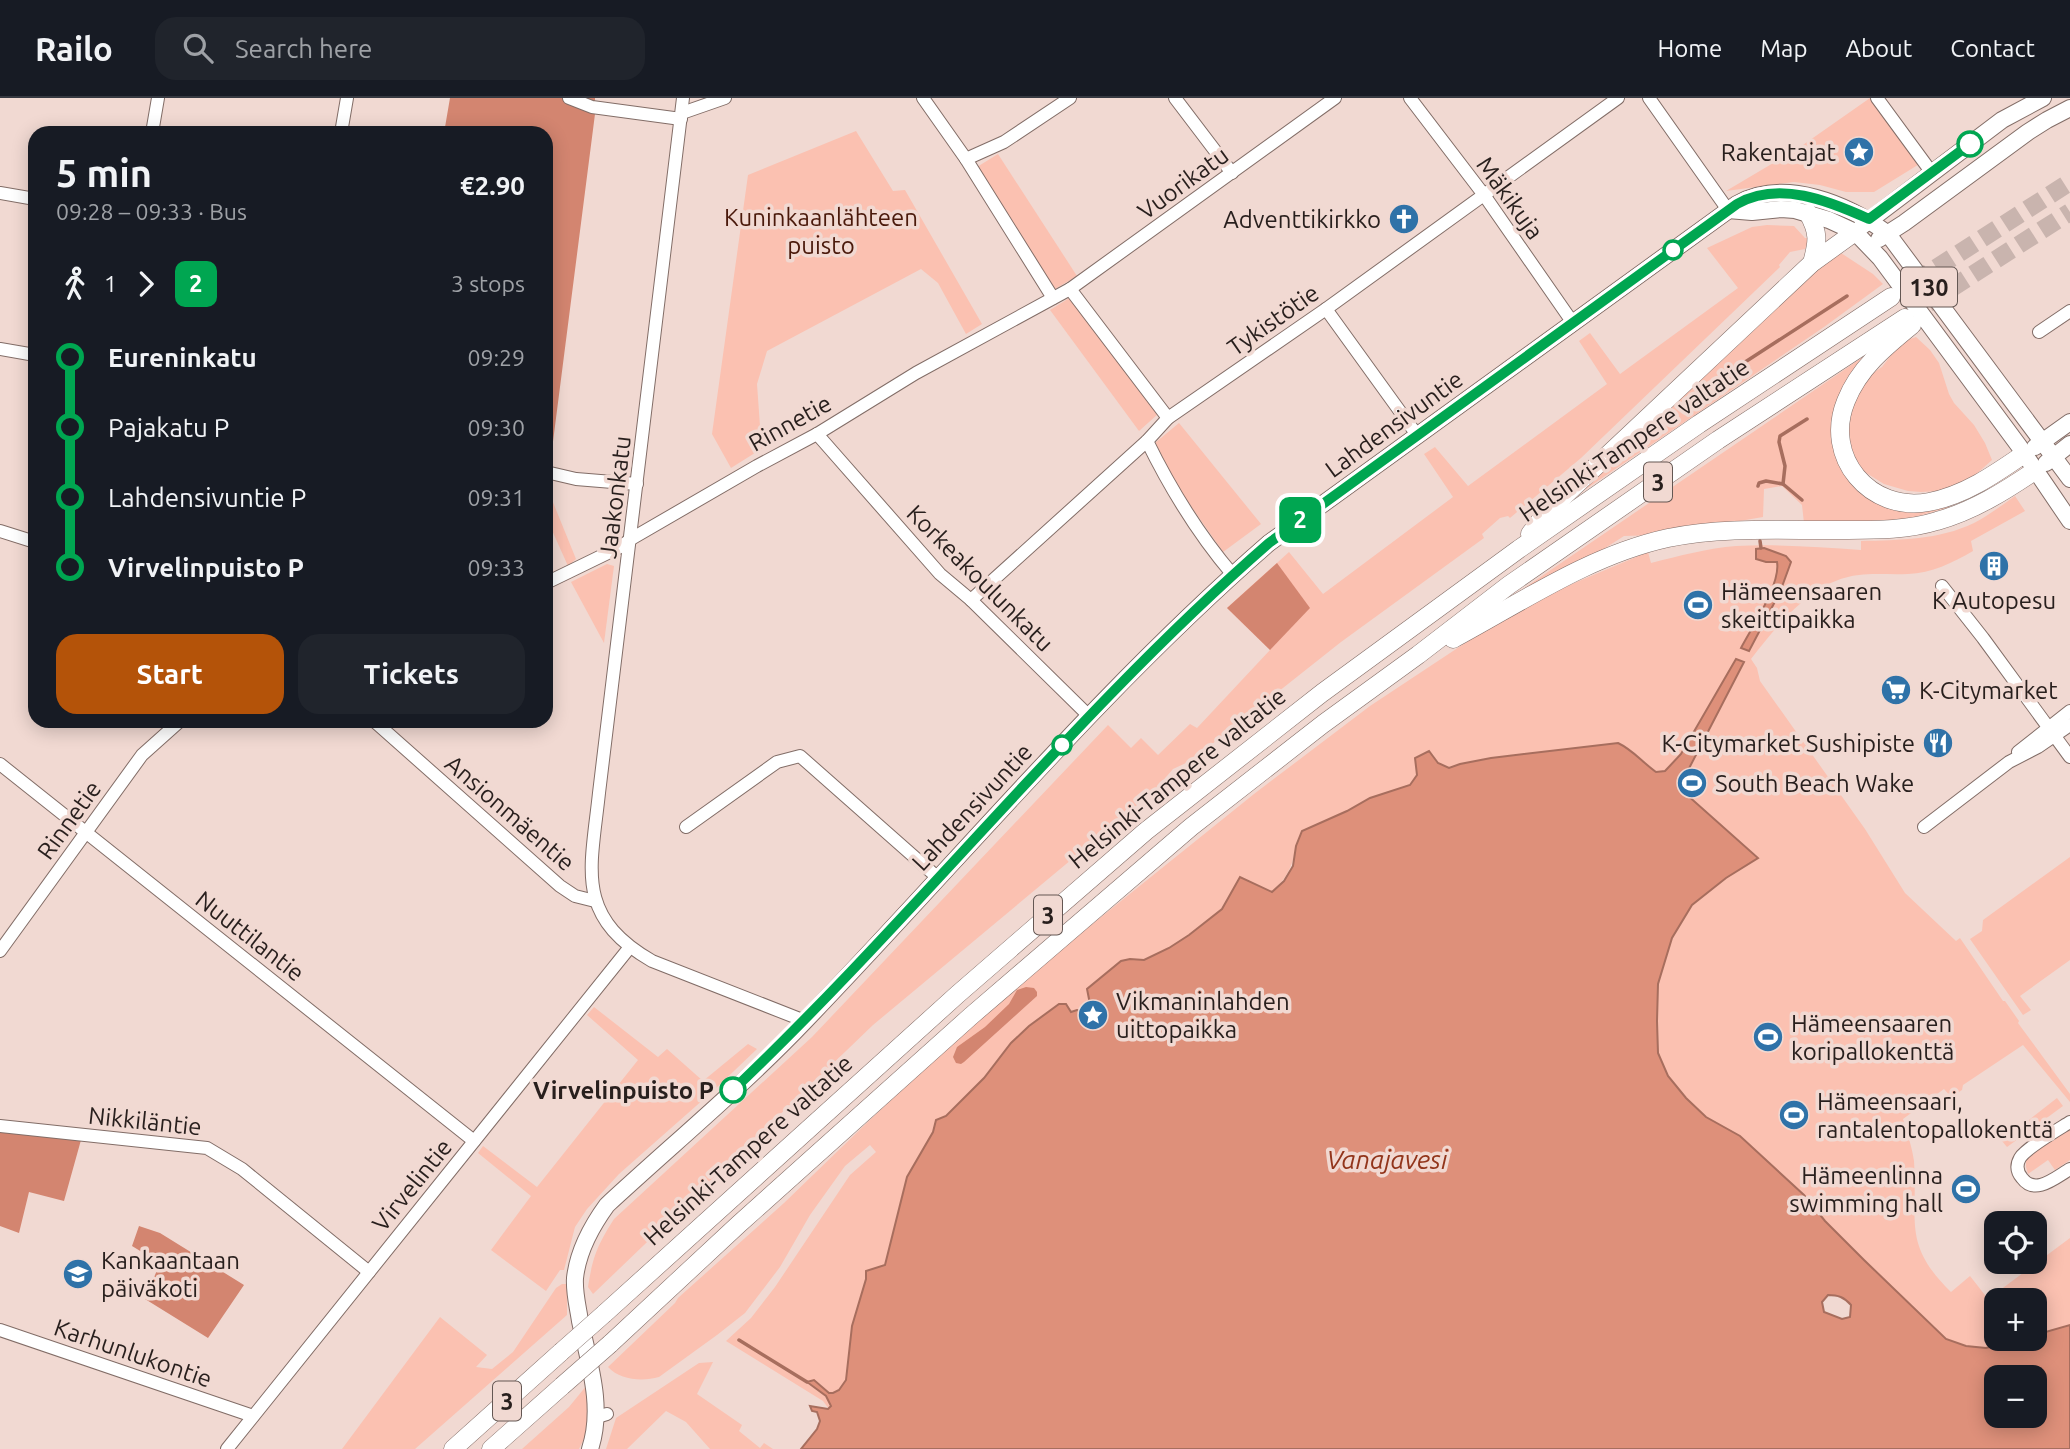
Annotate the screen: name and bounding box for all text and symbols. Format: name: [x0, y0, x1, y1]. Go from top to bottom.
search box: [155, 17, 645, 80]
icon: search: [179, 29, 217, 67]
text: Railo: [35, 30, 113, 67]
text: Search here: [235, 34, 372, 63]
text: Home: [1657, 35, 1722, 62]
text: Map: [1760, 35, 1807, 62]
text: About: [1845, 35, 1912, 62]
text: Contact: [1950, 35, 2035, 62]
unlabelled marker: [1957, 131, 1983, 157]
place icon: Rakentajat: [1842, 135, 1876, 169]
place label: Rakentajat: [1721, 139, 1837, 166]
street label: Vuorikatu: [1133, 141, 1233, 225]
text: 5 min: [56, 152, 152, 194]
street label: Mäkikuja: [1471, 152, 1549, 244]
text: €2.90: [460, 171, 525, 200]
text: 09:28 – 09:33 · Bus: [56, 199, 247, 224]
church icon: Adventtikirkko: [1387, 202, 1421, 236]
park label: Kuninkaanlähteen puisto: [724, 204, 918, 259]
place label: Adventtikirkko: [1223, 206, 1381, 233]
unlabelled marker: [1663, 240, 1683, 260]
icon: walk: [56, 265, 94, 303]
icon: forward: [127, 265, 165, 303]
road number: 130: [1901, 268, 1957, 306]
text: 2: [189, 270, 203, 297]
text: 1: [104, 271, 117, 296]
text: 3 stops: [451, 271, 525, 296]
street label: Tykistötie: [1222, 279, 1324, 361]
text: Eureninkatu: [108, 343, 257, 372]
text: 09:29: [467, 345, 525, 370]
street label: Helsinki-Tampere valtatie: [1514, 353, 1754, 527]
street label: Lahdensivuntie: [1320, 365, 1468, 483]
street label: Rinnetie: [744, 389, 836, 457]
text: Pajakatu P: [108, 413, 229, 442]
text: 09:30: [467, 415, 525, 440]
street label: Jaakonkatu: [594, 434, 636, 560]
road number: 3: [1644, 462, 1672, 502]
text: Lahdensivuntie P: [108, 483, 306, 512]
text: 09:31: [467, 485, 525, 510]
line badge: 2: [1277, 497, 1323, 543]
street label: Korkeakoulunkatu: [901, 499, 1059, 657]
text: 2: [1293, 506, 1307, 533]
building icon: K Autopesu: [1977, 549, 2011, 583]
text: Virvelinpuisto P: [108, 553, 304, 582]
text: 09:33: [467, 555, 525, 580]
place label: Hämeensaaren skeittipaikka: [1721, 578, 1882, 633]
place label: K Autopesu: [1932, 587, 2056, 614]
sports icon: Hämeensaaren skeittipaikka: [1681, 588, 1715, 622]
button: Start: [56, 634, 284, 714]
button: Tickets: [298, 634, 525, 714]
supermarket icon: K-Citymarket: [1879, 673, 1913, 707]
place label: K-Citymarket: [1919, 677, 2058, 704]
street label: Helsinki-Tampere valtatie: [1063, 682, 1291, 874]
restaurant icon: K-Citymarket Sushipiste: [1921, 726, 1955, 760]
place label: K-Citymarket Sushipiste: [1662, 730, 1915, 757]
unlabelled marker: [1052, 735, 1072, 755]
street label: Lahdensivuntie: [907, 738, 1037, 876]
street label: Ansionmäentie: [440, 750, 580, 876]
sports icon: South Beach Wake: [1675, 766, 1709, 800]
place label: South Beach Wake: [1715, 770, 1914, 797]
street label: Rinnetie: [32, 776, 106, 864]
street label: Nuuttilantie: [190, 885, 310, 987]
road number: 3: [1034, 895, 1062, 934]
place label: Vikmaninlahden uittopaikka: [1116, 988, 1290, 1043]
place icon: Vikmaninlahden uittopaikka: [1076, 998, 1110, 1032]
place label: Hämeensaaren koripallokenttä: [1791, 1010, 1954, 1065]
sports icon: Hämeensaaren koripallokenttä: [1751, 1020, 1785, 1054]
street label: Helsinki-Tampere valtatie: [638, 1049, 858, 1251]
place label: Virvelinpuisto P: [533, 1077, 714, 1104]
marker: Virvelinpuisto P: [720, 1077, 746, 1103]
place label: Hämeensaari, rantalentopallokenttä: [1817, 1088, 2053, 1143]
sports icon: Hämeensaari, rantalentopallokenttä: [1777, 1098, 1811, 1132]
street label: Nikkiläntie: [87, 1102, 203, 1140]
street label: Virvelintie: [367, 1133, 457, 1237]
water label: Vanajavesi: [1327, 1145, 1449, 1174]
place label: Hämeenlinna swimming hall: [1789, 1162, 1943, 1217]
sports icon: Hämeenlinna swimming hall: [1949, 1172, 1983, 1206]
map controls: [1984, 1211, 2047, 1428]
button: locate: [1984, 1211, 2047, 1274]
place label: Kankaantaan päiväkoti: [101, 1247, 240, 1302]
school or university icon: Kankaantaan päiväkoti: [61, 1257, 95, 1291]
button: +: [1984, 1288, 2047, 1351]
street label: Karhunlukontie: [51, 1313, 215, 1393]
button: −: [1984, 1365, 2047, 1428]
road number: 3: [493, 1382, 521, 1420]

